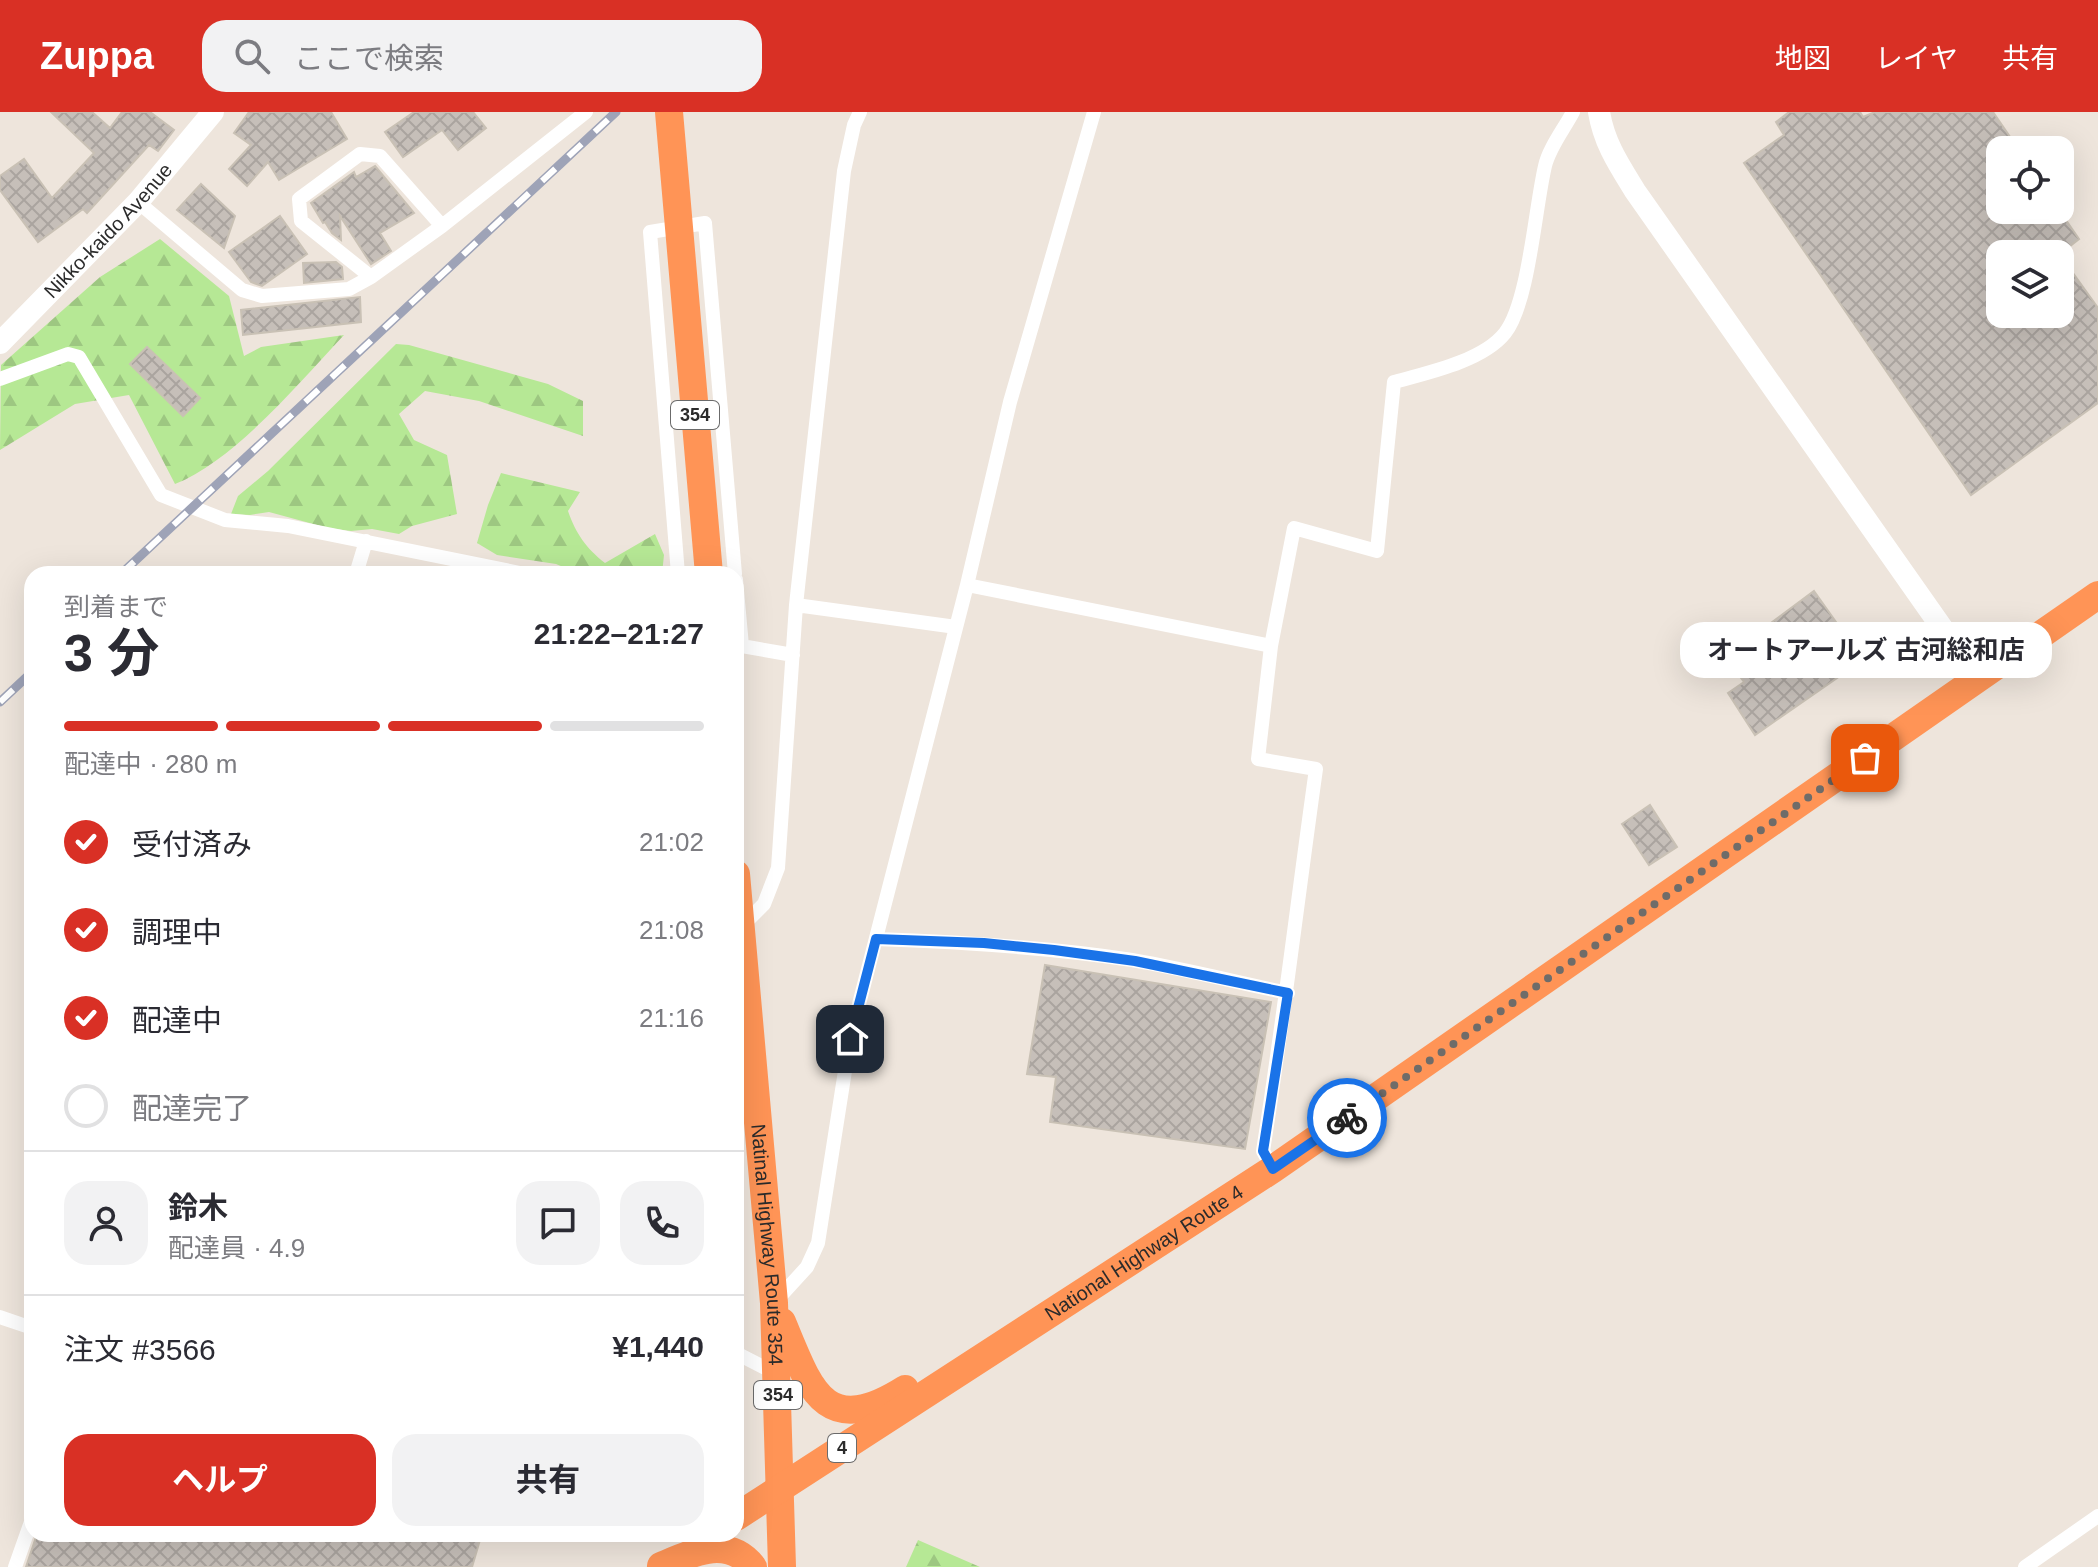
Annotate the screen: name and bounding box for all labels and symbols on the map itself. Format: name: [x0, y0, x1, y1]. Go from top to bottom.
street label: Nikko-kaido Avenue: [40, 159, 177, 302]
road number: 354: [671, 401, 719, 429]
callout: オートアールズ 古河総和店: [1679, 622, 2051, 678]
pin: [1831, 724, 1899, 792]
pin: [816, 1005, 884, 1073]
courier: [1307, 1078, 1387, 1158]
street label: Natinal Highway Route 354: [747, 1123, 787, 1366]
street label: National Highway Route 4: [1041, 1181, 1247, 1325]
road number: 354: [754, 1381, 802, 1409]
road number: 4: [828, 1434, 856, 1462]

